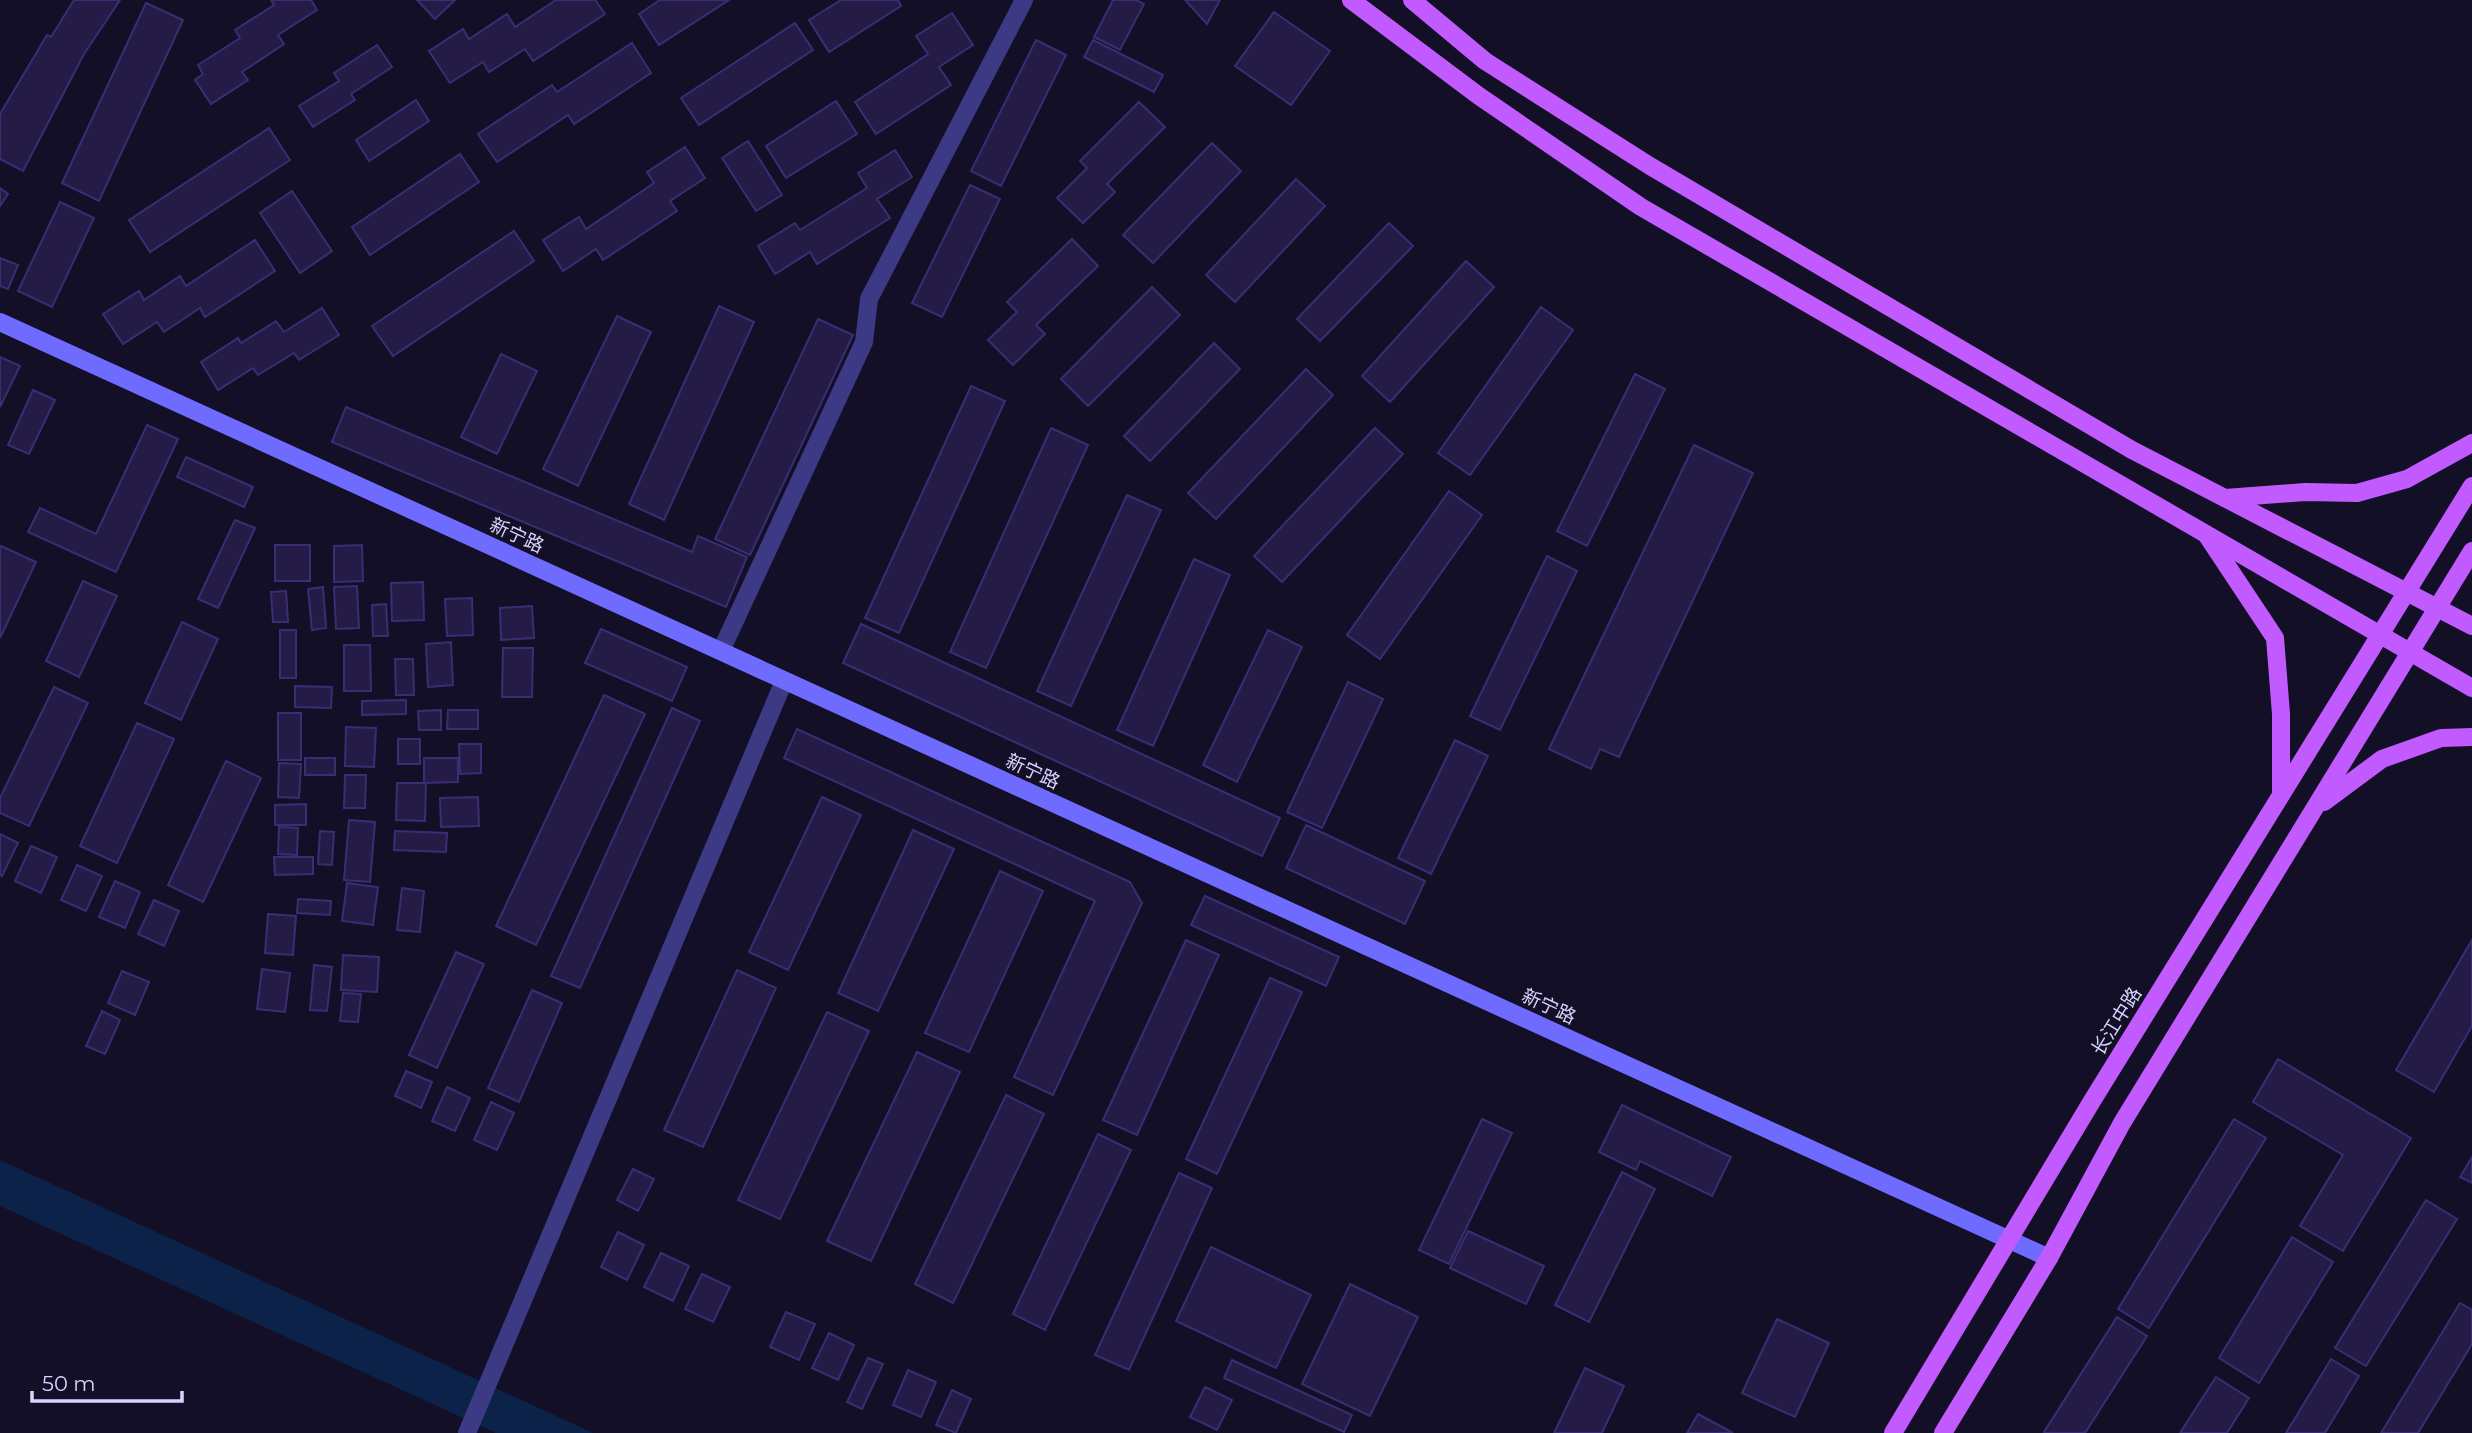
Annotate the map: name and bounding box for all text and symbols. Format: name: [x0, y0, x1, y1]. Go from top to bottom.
street label: 新宁路: [486, 513, 547, 558]
street label: 新宁路: [1002, 749, 1063, 794]
street label: 长江中路: [2087, 983, 2146, 1060]
street label: 新宁路: [1518, 984, 1579, 1029]
scale bar: [32, 1360, 182, 1404]
text: 50 m: [42, 1371, 96, 1396]

